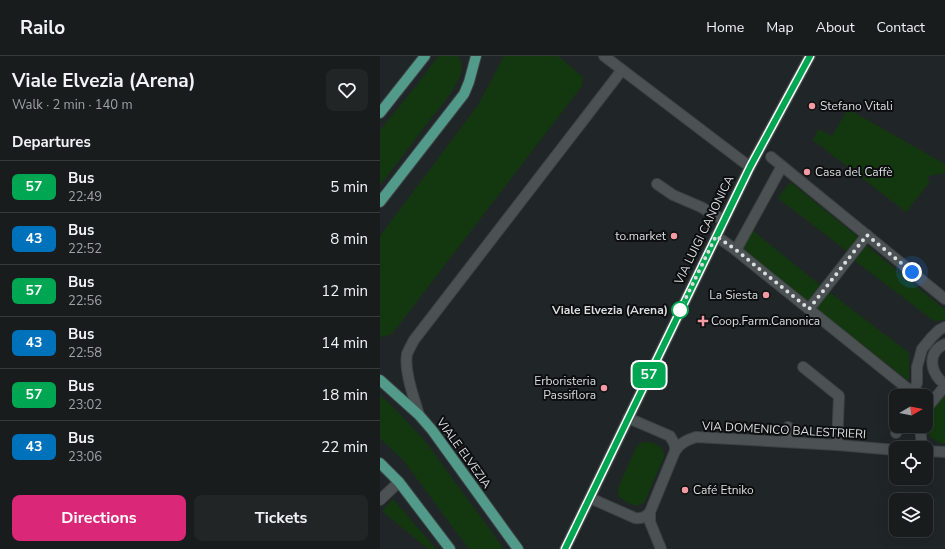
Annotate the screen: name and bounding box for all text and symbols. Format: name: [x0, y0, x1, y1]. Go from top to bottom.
text: Railo: [20, 15, 65, 41]
text: Home: [706, 18, 744, 37]
text: Map: [766, 18, 794, 37]
text: About: [816, 18, 855, 37]
text: Contact: [877, 18, 925, 37]
text: Viale Elvezia (Arena): [12, 68, 196, 94]
button: heart: [326, 69, 368, 111]
text: Walk · 2 min · 140 m: [12, 96, 133, 114]
place label: Stefano Vitali: [820, 98, 893, 114]
marker: Stefano Vitali: [807, 101, 817, 111]
text: Departures: [12, 132, 91, 152]
place label: Casa del Caffè: [815, 164, 893, 180]
marker: Casa del Caffè: [802, 167, 812, 177]
text: Bus: [68, 168, 94, 188]
street label: VIA LUIGI CANONICA: [670, 173, 737, 288]
text: 57: [26, 177, 42, 196]
text: 5 min: [330, 177, 368, 197]
text: 22:49: [68, 188, 102, 206]
text: Bus: [68, 220, 94, 240]
place label: to.market: [615, 228, 667, 244]
text: 43: [26, 229, 42, 248]
text: 8 min: [330, 229, 368, 249]
marker: to.market: [669, 231, 679, 241]
text: 22:52: [68, 240, 102, 258]
your location: [902, 262, 922, 282]
text: Bus: [68, 272, 94, 292]
text: 57: [26, 281, 42, 300]
text: 12 min: [321, 281, 368, 301]
place label: La Siesta: [709, 287, 758, 303]
marker: La Siesta: [761, 290, 771, 300]
text: 22:56: [68, 292, 102, 310]
marker: Viale Elvezia (Arena): [671, 301, 689, 319]
place label: Viale Elvezia (Arena): [551, 302, 668, 318]
place label: Coop.Farm.Canonica: [711, 313, 820, 329]
marker: Coop.Farm.Canonica: [698, 316, 708, 326]
text: Bus: [68, 324, 94, 344]
text: 43: [26, 333, 42, 352]
text: 14 min: [321, 333, 368, 353]
text: 22:58: [68, 344, 102, 362]
line badge: 57: [631, 362, 667, 388]
text: 57: [641, 365, 657, 384]
place label: Erboristeria Passiflora: [534, 373, 596, 403]
text: Bus: [68, 376, 94, 396]
marker: Erboristeria Passiflora: [599, 383, 609, 393]
text: 57: [26, 385, 42, 404]
text: 18 min: [321, 385, 368, 405]
north arrow: [889, 389, 933, 433]
map controls: [889, 389, 933, 537]
text: 23:02: [68, 396, 102, 414]
street label: VIALE ELVEZIA: [432, 414, 495, 492]
street label: VIA DOMENICO BALESTRIERI: [701, 418, 867, 442]
text: Bus: [68, 428, 94, 448]
text: 43: [26, 437, 42, 456]
text: 22 min: [321, 437, 368, 457]
button: locate: [889, 441, 933, 485]
text: 23:06: [68, 448, 102, 466]
place label: Café Etniko: [693, 482, 754, 498]
marker: Café Etniko: [680, 485, 690, 495]
button: layers: [889, 493, 933, 537]
button: Directions: [12, 495, 186, 541]
button: Tickets: [194, 495, 368, 541]

